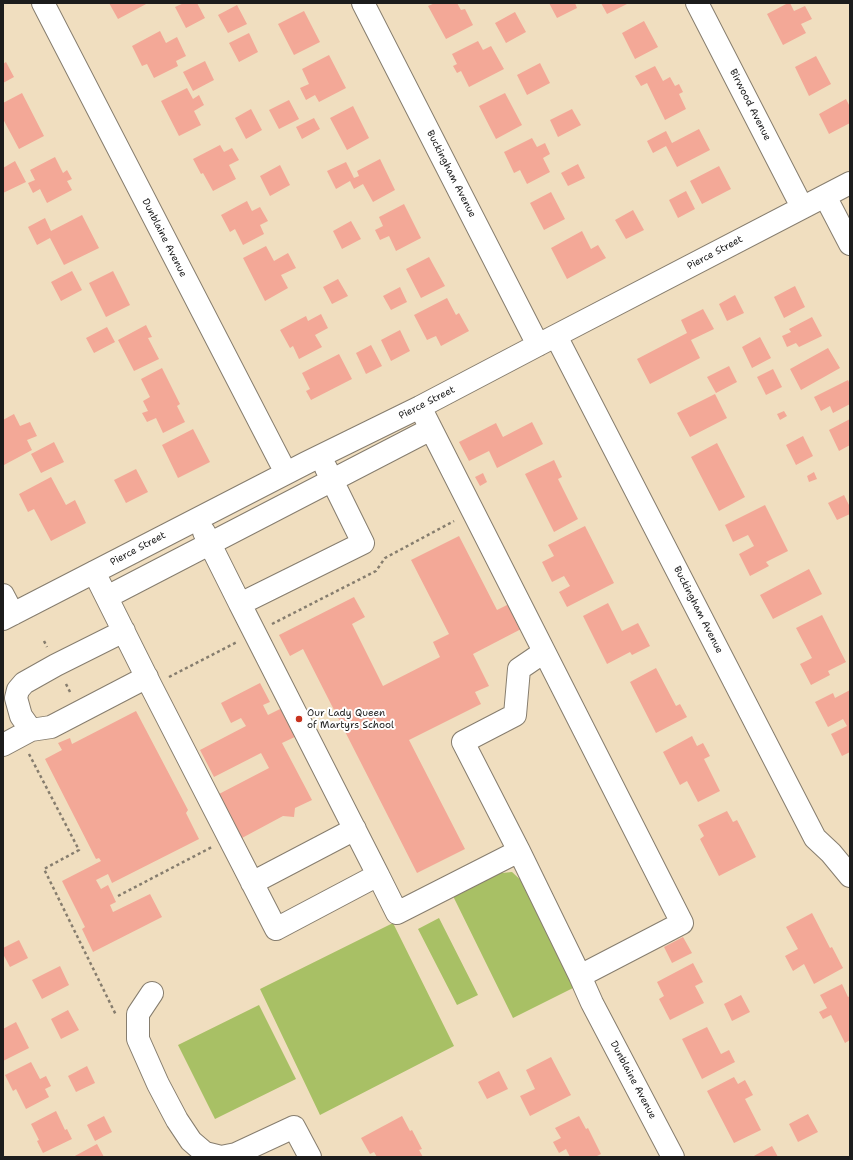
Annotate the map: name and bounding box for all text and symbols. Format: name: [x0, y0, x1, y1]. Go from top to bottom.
street label: Birwood Avenue: [727, 67, 773, 143]
street label: Buckingham Avenue: [424, 128, 478, 220]
street label: Dunblaine Avenue: [139, 197, 189, 279]
street label: Pierce Street: [685, 233, 745, 273]
street label: Pierce Street: [397, 384, 457, 422]
street label: Pierce Street: [108, 529, 168, 569]
street label: Buckingham Avenue: [671, 564, 725, 656]
place label: Our Lady Queen of Martyrs School: [307, 707, 394, 730]
marker: Our Lady Queen of Martyrs School: [294, 714, 304, 724]
street label: Dunblaine Avenue: [607, 1039, 659, 1121]

